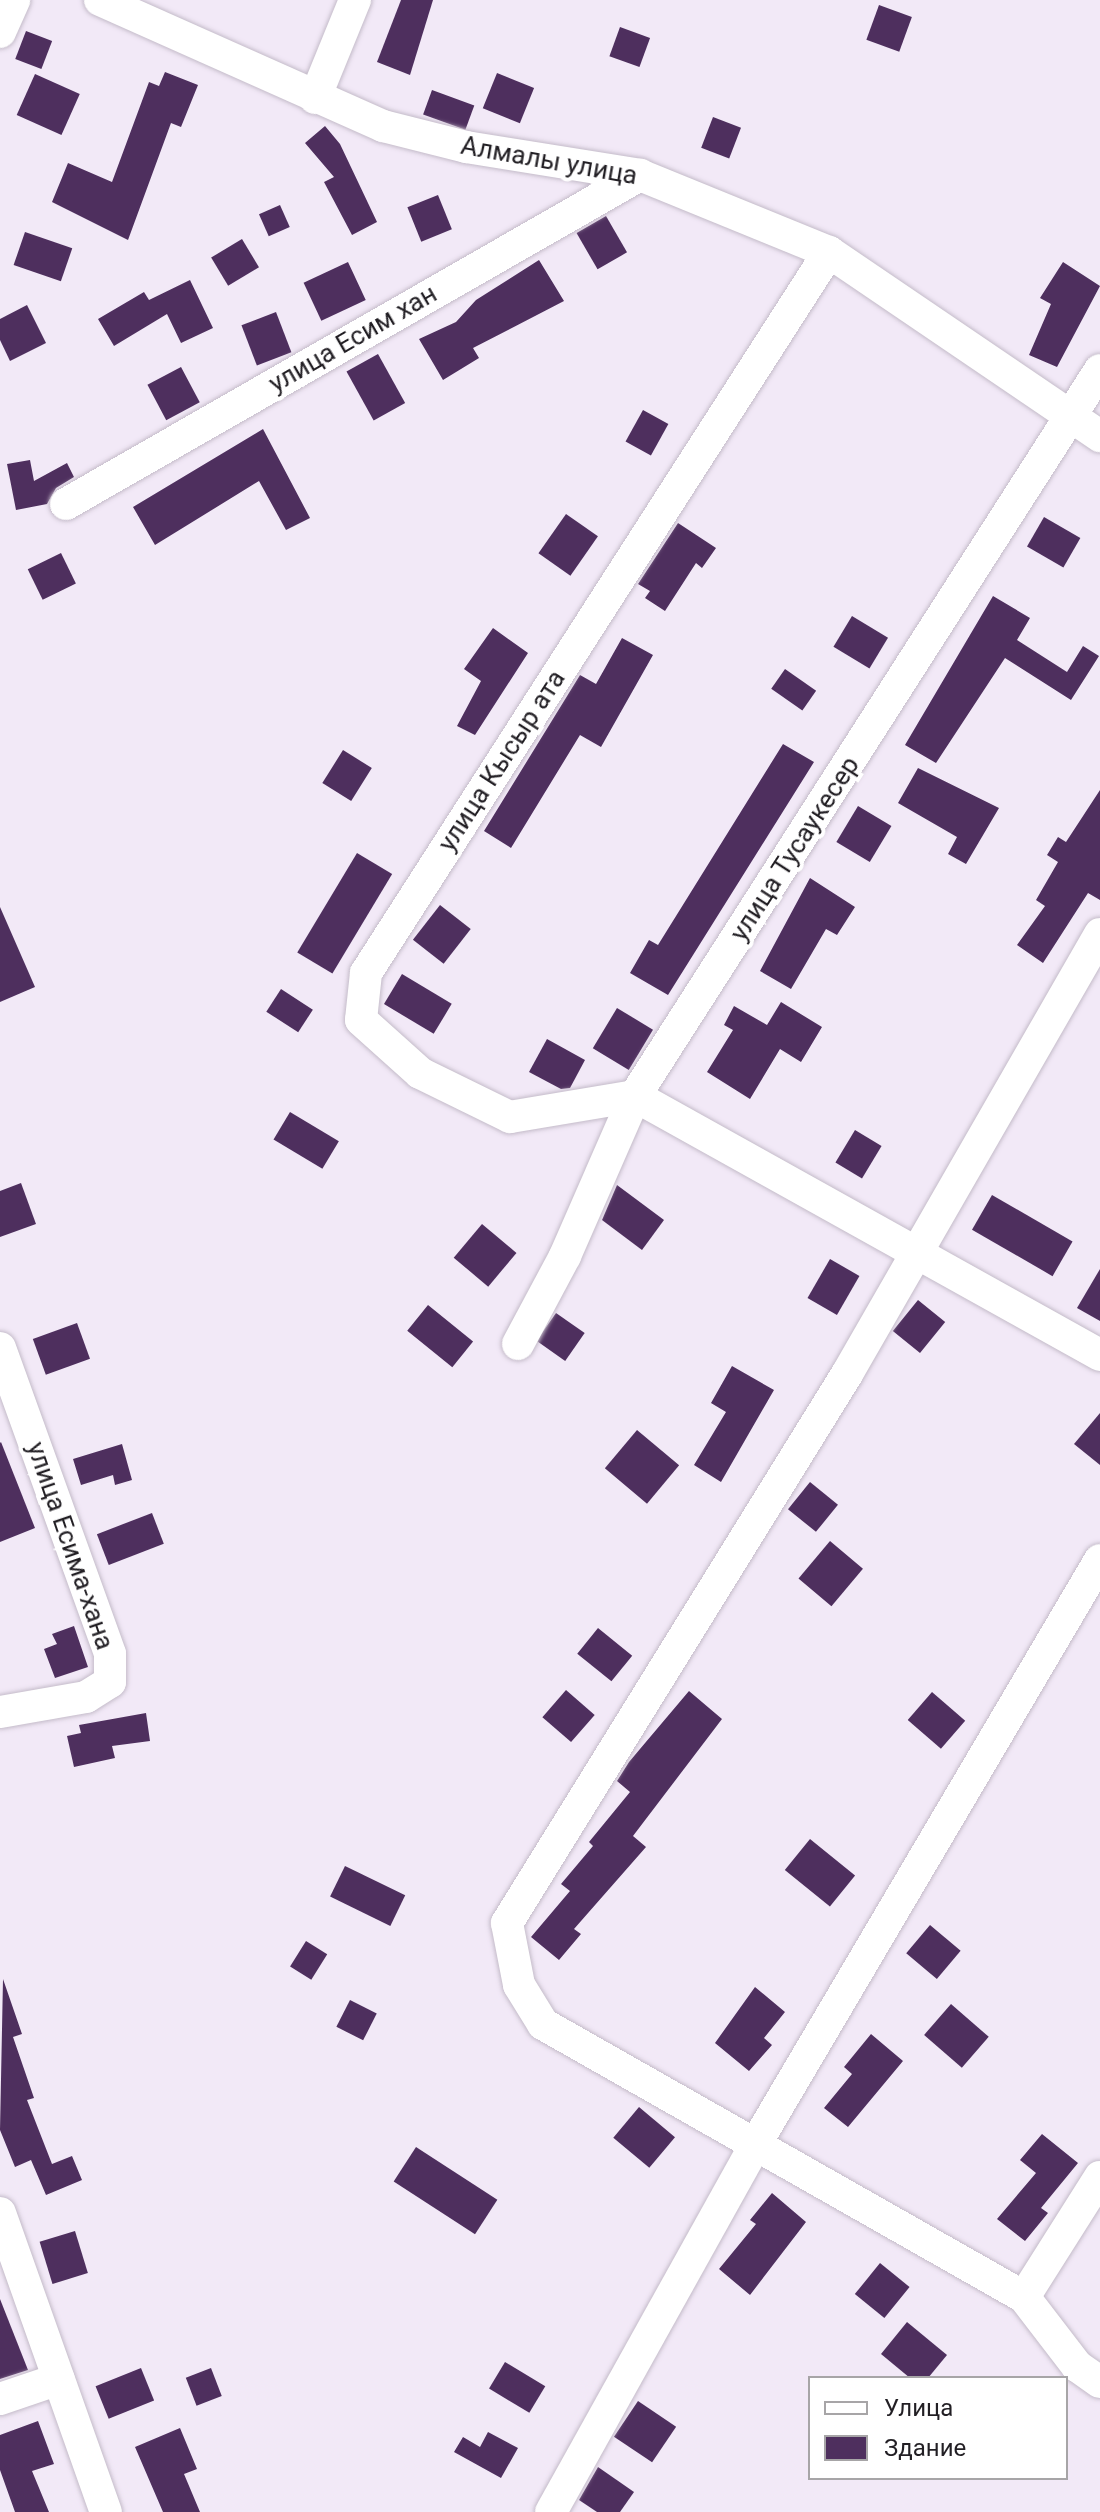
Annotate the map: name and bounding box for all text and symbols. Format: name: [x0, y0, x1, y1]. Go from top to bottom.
street label: Алмалы улица: [458, 130, 640, 192]
street label: улица Есим хан: [263, 278, 443, 400]
street label: улица Кысыр ата: [432, 664, 572, 858]
street label: улица Тусаукесер: [724, 751, 866, 947]
street label: улица Есима-хана: [20, 1438, 120, 1654]
legend: [808, 2376, 1068, 2480]
text: Улица: [884, 2394, 953, 2422]
text: Здание: [884, 2434, 966, 2462]

